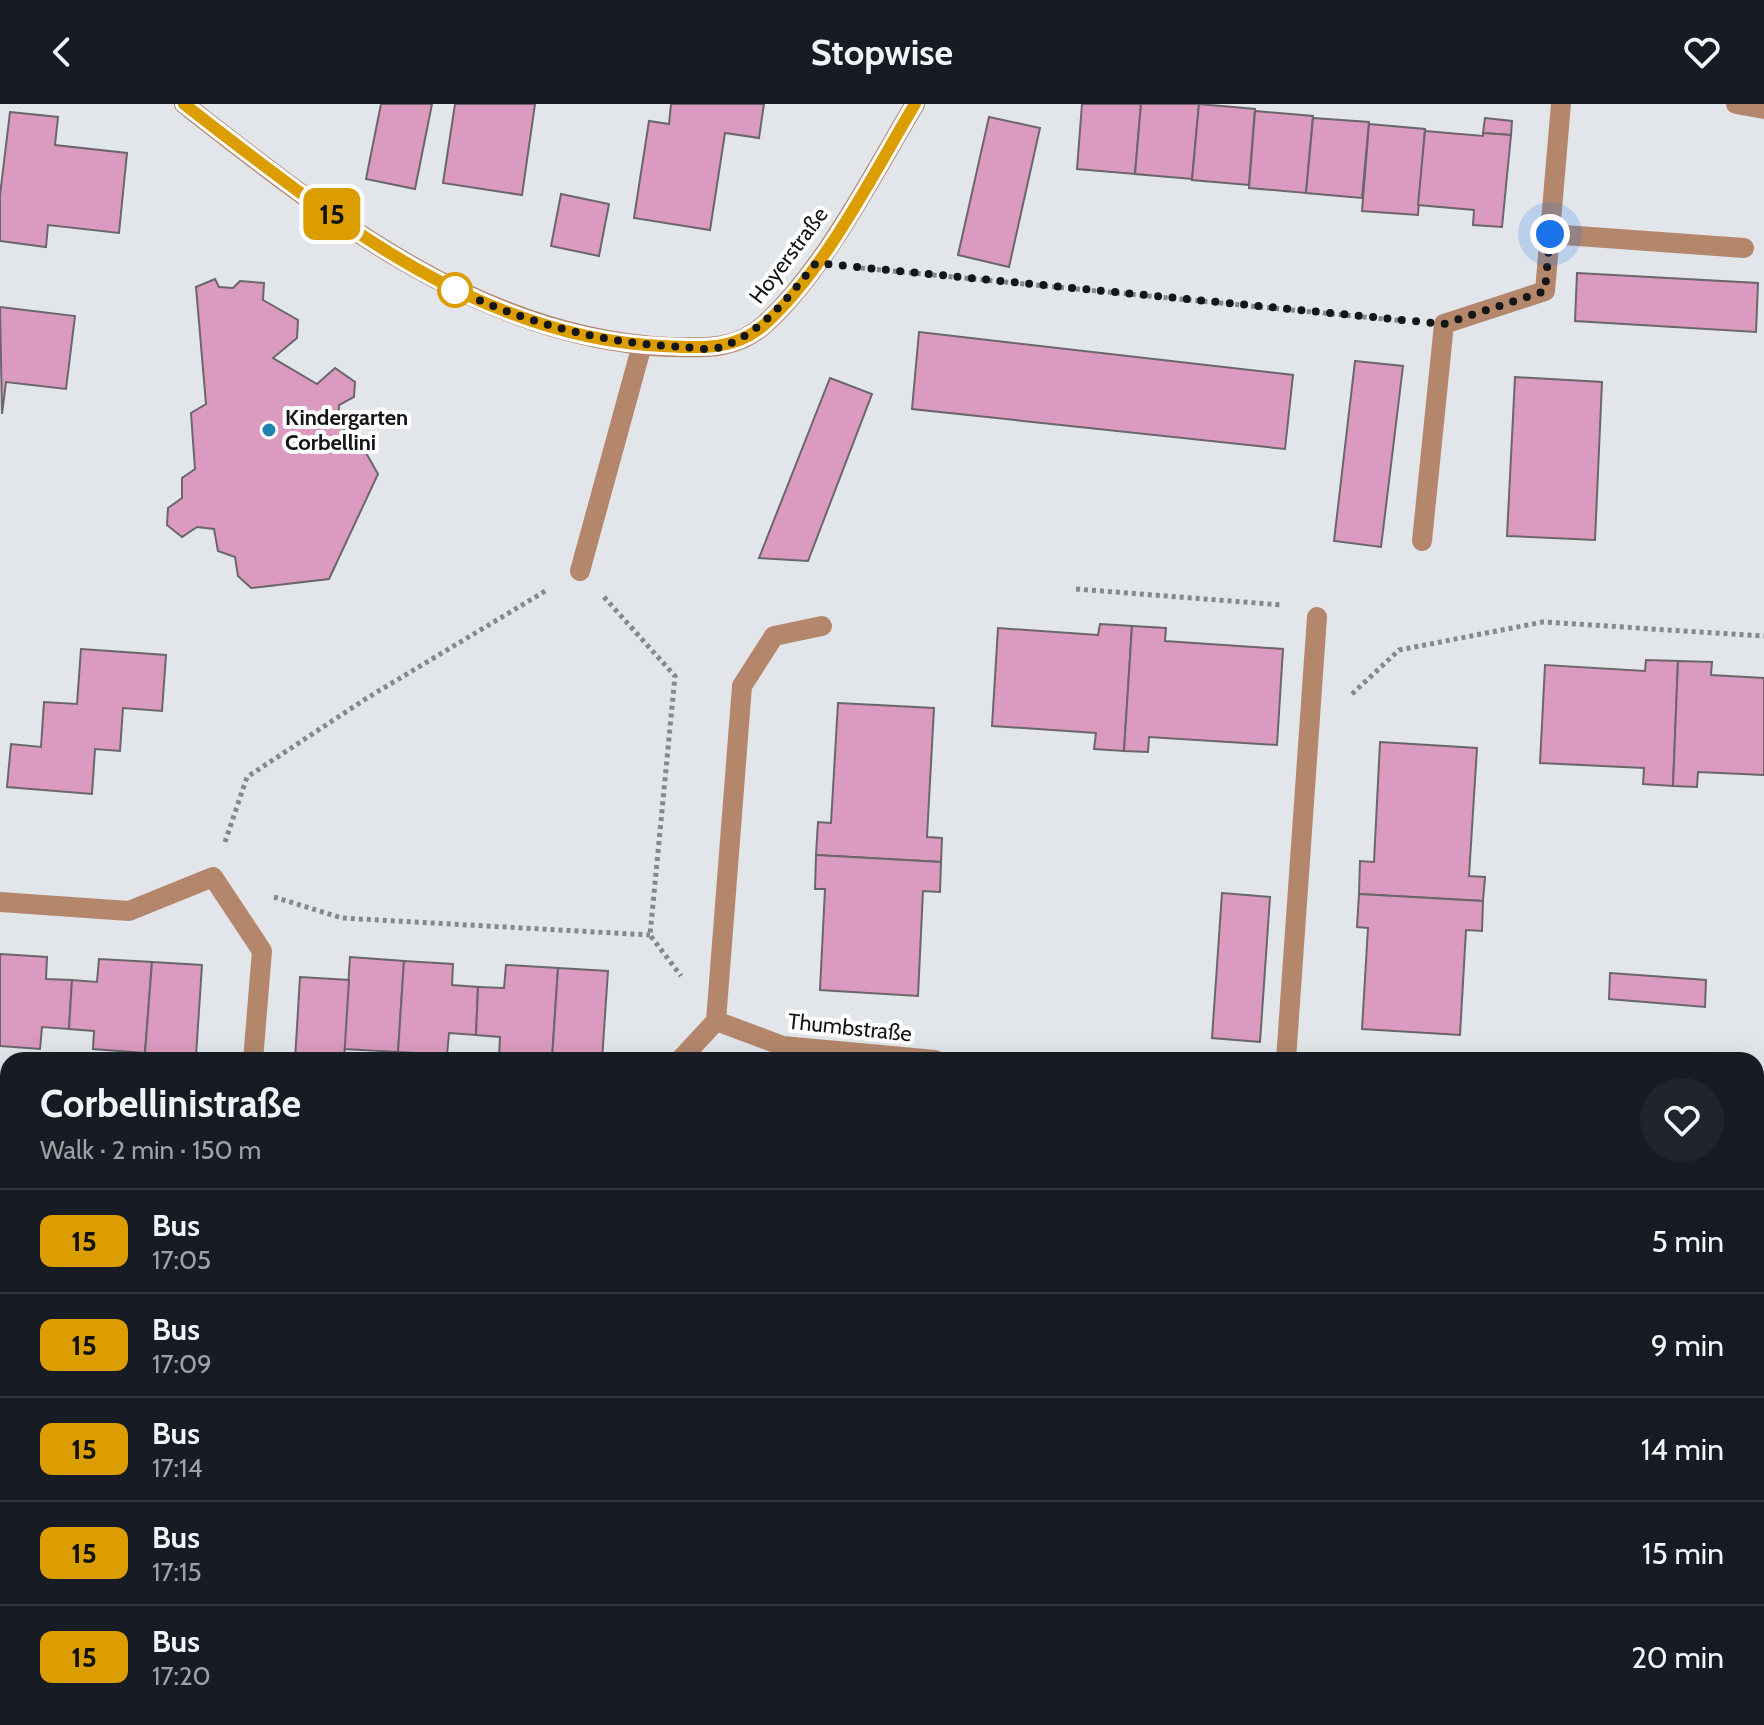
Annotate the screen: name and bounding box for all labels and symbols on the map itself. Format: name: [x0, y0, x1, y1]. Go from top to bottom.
line badge: 15: [296, 188, 368, 240]
street label: Hoyerstraße: [743, 202, 833, 309]
your location: [1530, 214, 1570, 254]
unlabelled marker: [438, 273, 472, 307]
place label: Kindergarten Corbellini: [285, 404, 408, 456]
marker: Kindergarten Corbellini: [260, 421, 278, 439]
street label: Thumbstraße: [787, 1008, 913, 1047]

